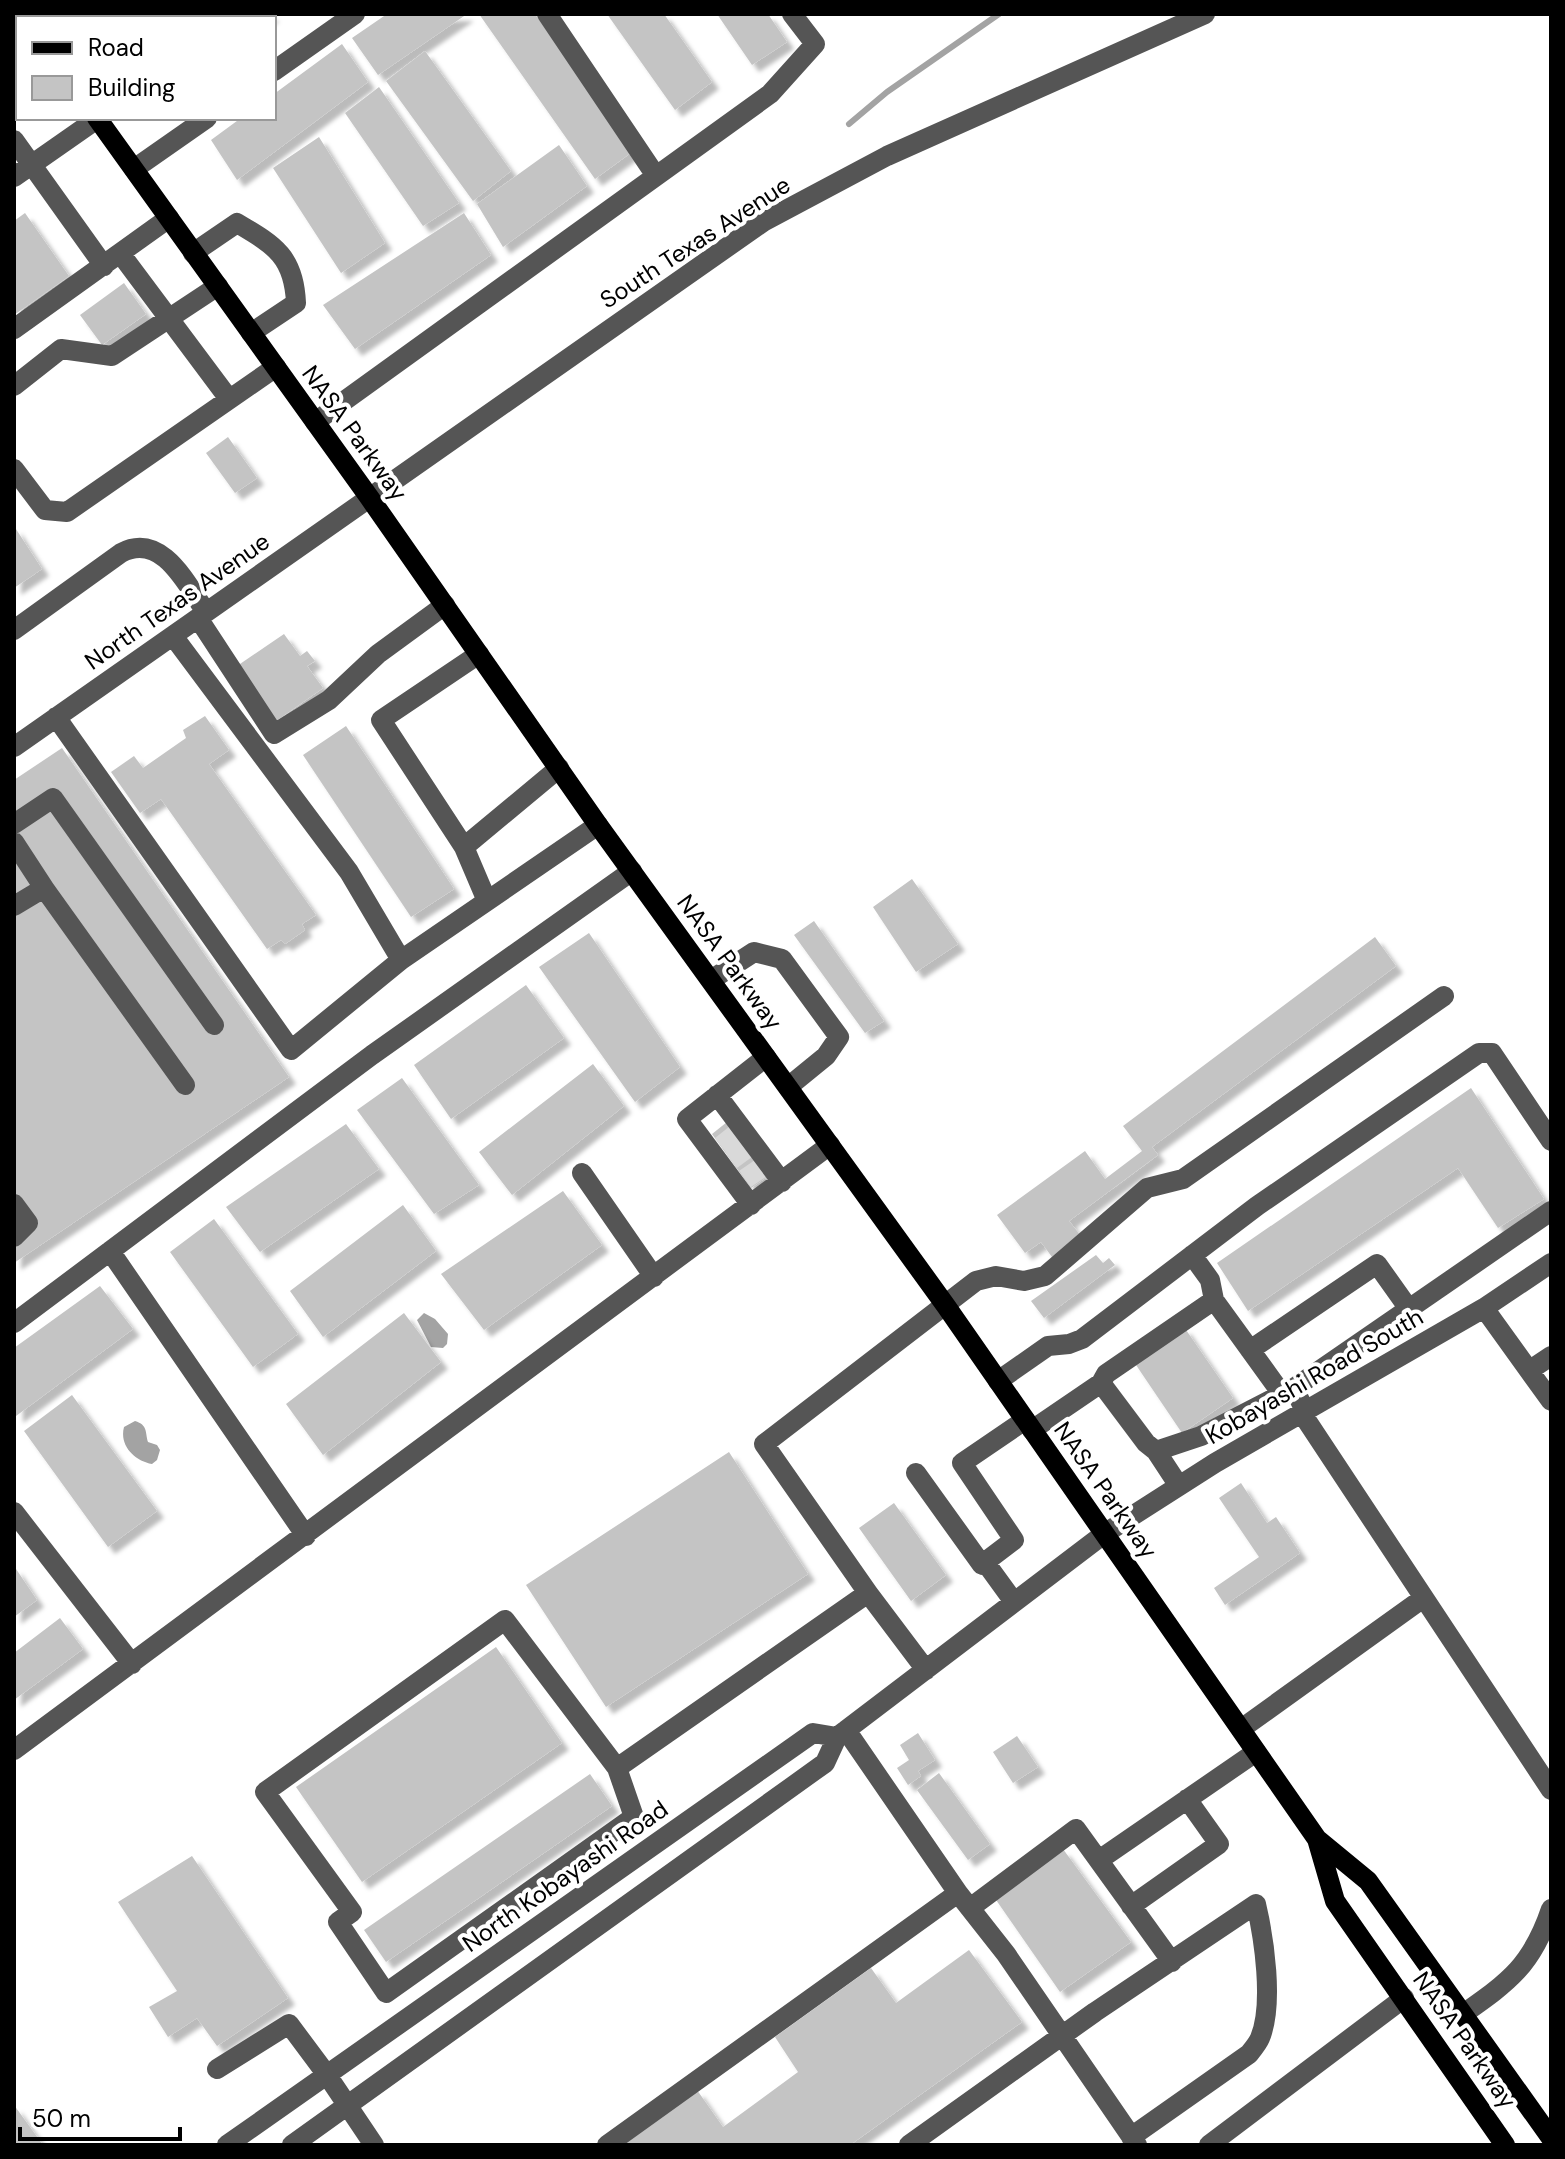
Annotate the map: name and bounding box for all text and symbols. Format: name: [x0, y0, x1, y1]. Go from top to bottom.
legend: [16, 16, 276, 120]
text: Road: [88, 32, 144, 63]
text: Building: [88, 72, 175, 103]
street label: South Texas Avenue: [594, 169, 796, 315]
street label: NASA Parkway: [295, 359, 415, 507]
street label: North Texas Avenue: [79, 526, 275, 676]
street label: NASA Parkway: [670, 888, 790, 1036]
street label: Kobayashi Road South: [1200, 1301, 1428, 1451]
street label: NASA Parkway: [1047, 1416, 1165, 1564]
street label: North Kobayashi Road: [456, 1793, 674, 1959]
street label: NASA Parkway: [1406, 1966, 1524, 2114]
scale bar: [20, 2091, 180, 2141]
text: 50 m: [32, 2103, 91, 2134]

